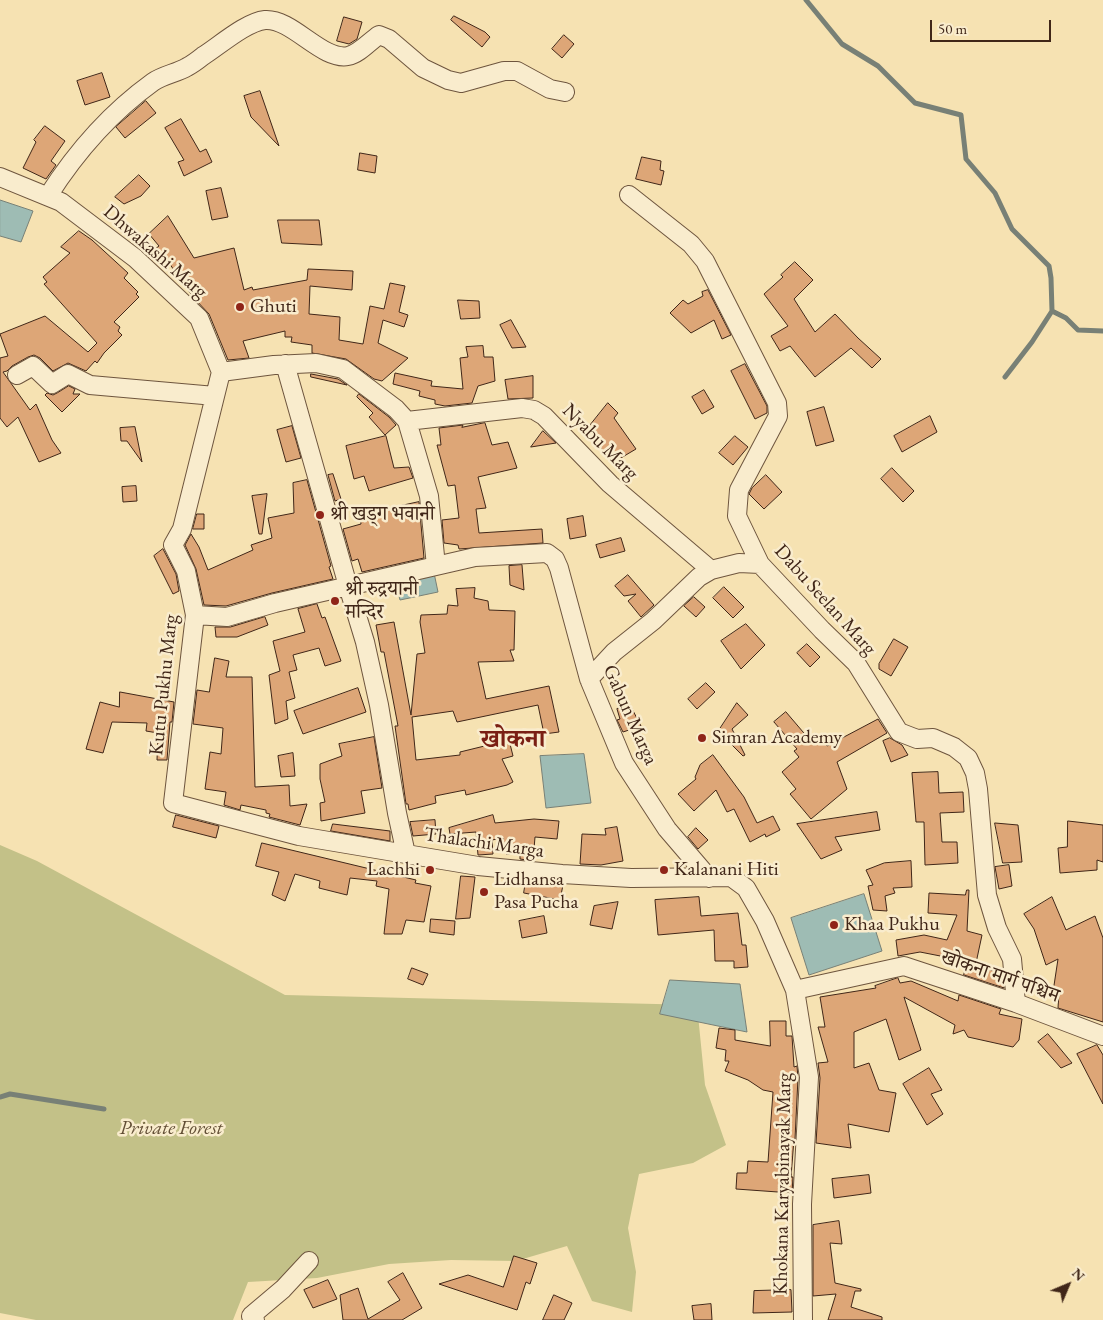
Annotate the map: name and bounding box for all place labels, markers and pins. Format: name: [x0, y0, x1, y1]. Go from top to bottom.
place label: Ghuti: [250, 295, 297, 319]
marker: Ghuti: [234, 301, 246, 313]
place label: श्री खड्ग भवानी: [330, 503, 435, 527]
marker: श्री खड्ग भवानी: [314, 509, 326, 521]
place label: श्री रुद्रयानी मन्दिर: [345, 578, 418, 625]
marker: श्री रुद्रयानी मन्दिर: [329, 595, 341, 607]
place label: Simran Academy: [712, 726, 842, 750]
marker: Simran Academy: [696, 732, 708, 744]
place label: Lachhi: [367, 858, 420, 882]
place label: Kalanani Hiti: [674, 858, 779, 882]
marker: Lachhi: [424, 864, 436, 876]
marker: Kalanani Hiti: [658, 864, 670, 876]
place label: Lidhansa Pasa Pucha: [494, 868, 578, 915]
marker: Lidhansa Pasa Pucha: [478, 886, 490, 898]
place label: Khaa Pukhu: [844, 913, 940, 937]
marker: Khaa Pukhu: [828, 919, 840, 931]

